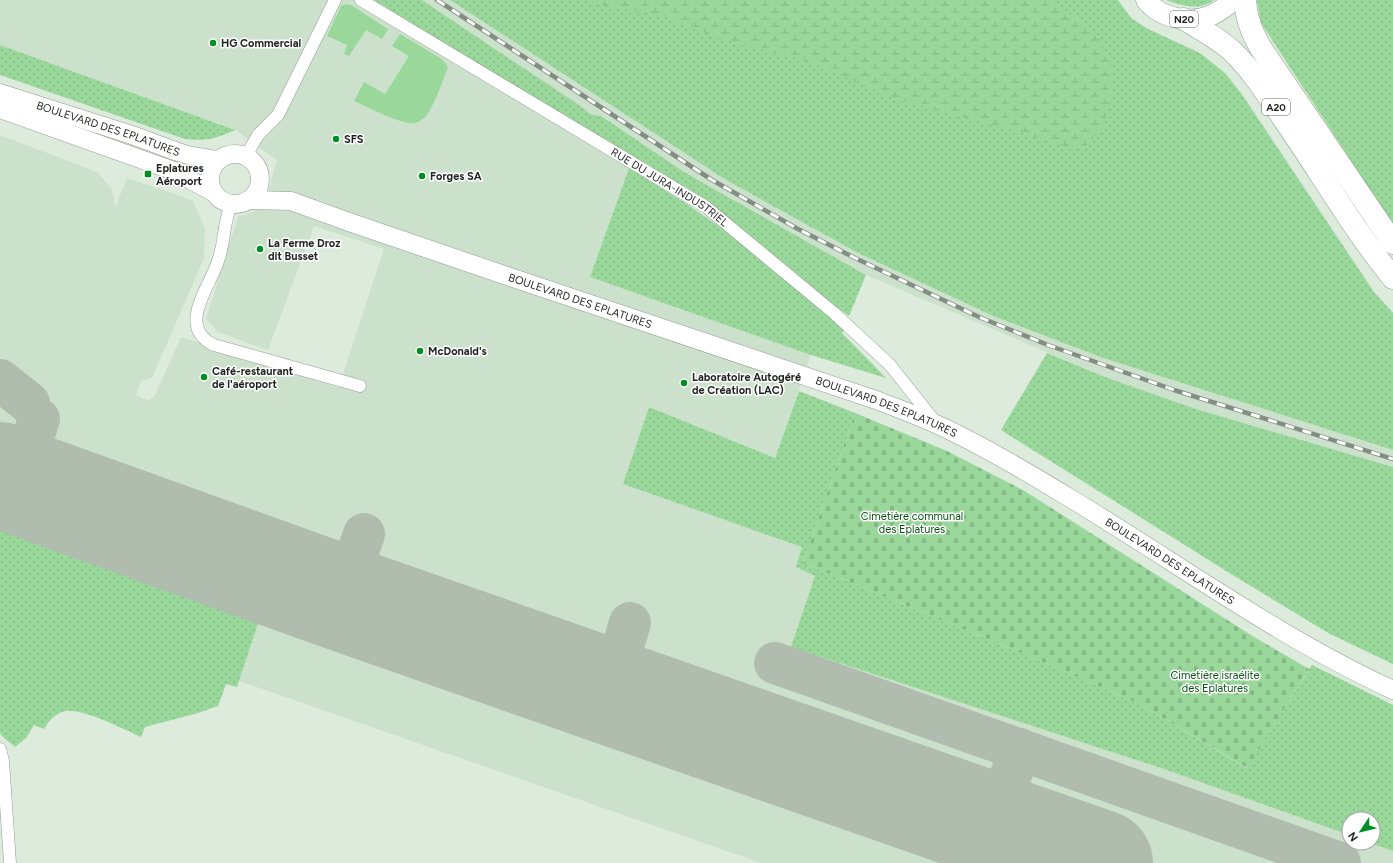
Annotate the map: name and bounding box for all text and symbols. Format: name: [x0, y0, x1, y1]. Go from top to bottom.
road number: N20: [1170, 11, 1198, 27]
place label: HG Commercial: [221, 37, 302, 50]
marker: HG Commercial: [208, 38, 218, 48]
street label: BOULEVARD DES EPLATURES: [35, 99, 182, 159]
road number: A20: [1262, 99, 1290, 115]
place label: SFS: [344, 133, 364, 146]
marker: SFS: [331, 134, 341, 144]
street label: RUE DU JURA-INDUSTRIEL: [609, 146, 731, 230]
place label: Eplatures Aéroport: [156, 162, 204, 188]
marker: Eplatures Aéroport: [143, 169, 153, 179]
place label: Forges SA: [430, 170, 482, 183]
marker: Forges SA: [417, 171, 427, 181]
place label: La Ferme Droz dit Busset: [268, 237, 340, 263]
marker: La Ferme Droz dit Busset: [255, 244, 265, 254]
street label: BOULEVARD DES EPLATURES: [507, 271, 654, 331]
place label: McDonald's: [428, 345, 487, 358]
marker: McDonald's: [415, 346, 425, 356]
place label: Café-restaurant de l'aéroport: [212, 365, 294, 391]
place label: Laboratoire Autogéré de Création (LAC): [692, 371, 801, 397]
marker: Café-restaurant de l'aéroport: [199, 372, 209, 382]
street label: BOULEVARD DES EPLATURES: [814, 374, 959, 440]
marker: Laboratoire Autogéré de Création (LAC): [679, 378, 689, 388]
park label: Cimetière communal des Eplatures: [861, 510, 963, 536]
street label: BOULEVARD DES EPLATURES: [1103, 516, 1237, 608]
park label: Cimetière israélite des Eplatures: [1170, 669, 1260, 695]
north arrow: [1341, 811, 1381, 851]
text: N: [1345, 829, 1361, 844]

